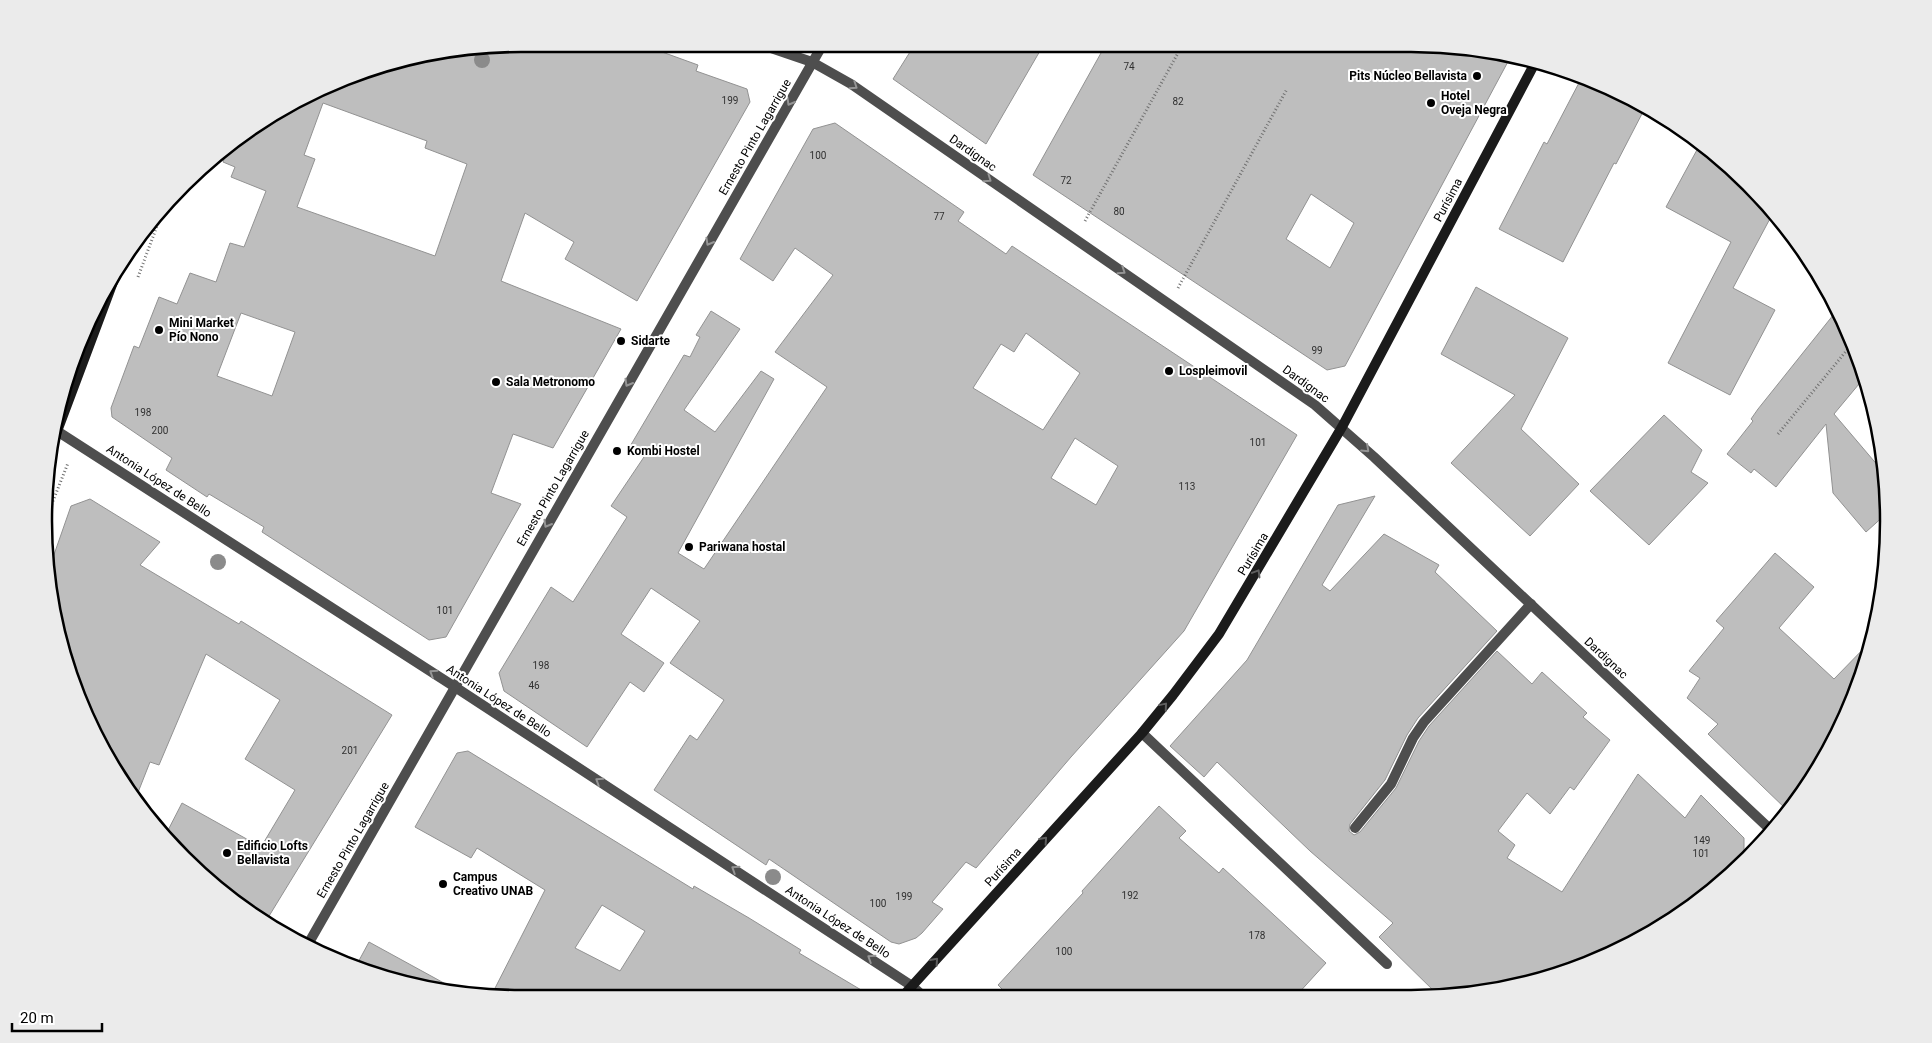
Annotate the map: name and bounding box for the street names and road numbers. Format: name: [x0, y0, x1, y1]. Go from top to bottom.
street label: Ernesto Pinto Lagarrigue: [716, 77, 794, 197]
street label: Dardignac: [947, 132, 999, 174]
street label: Purísima: [1431, 176, 1465, 224]
street label: Dardignac: [1280, 362, 1332, 406]
street label: Ernesto Pinto Lagarrigue: [514, 428, 592, 548]
street label: Antonia López de Bello: [104, 442, 214, 520]
street label: Purísima: [1235, 530, 1271, 578]
street label: Dardignac: [1581, 634, 1631, 682]
street label: Antonia López de Bello: [444, 662, 554, 740]
street label: Ernesto Pinto Lagarrigue: [314, 780, 392, 900]
street label: Purísima: [982, 845, 1024, 889]
street label: Antonia López de Bello: [783, 883, 893, 961]

